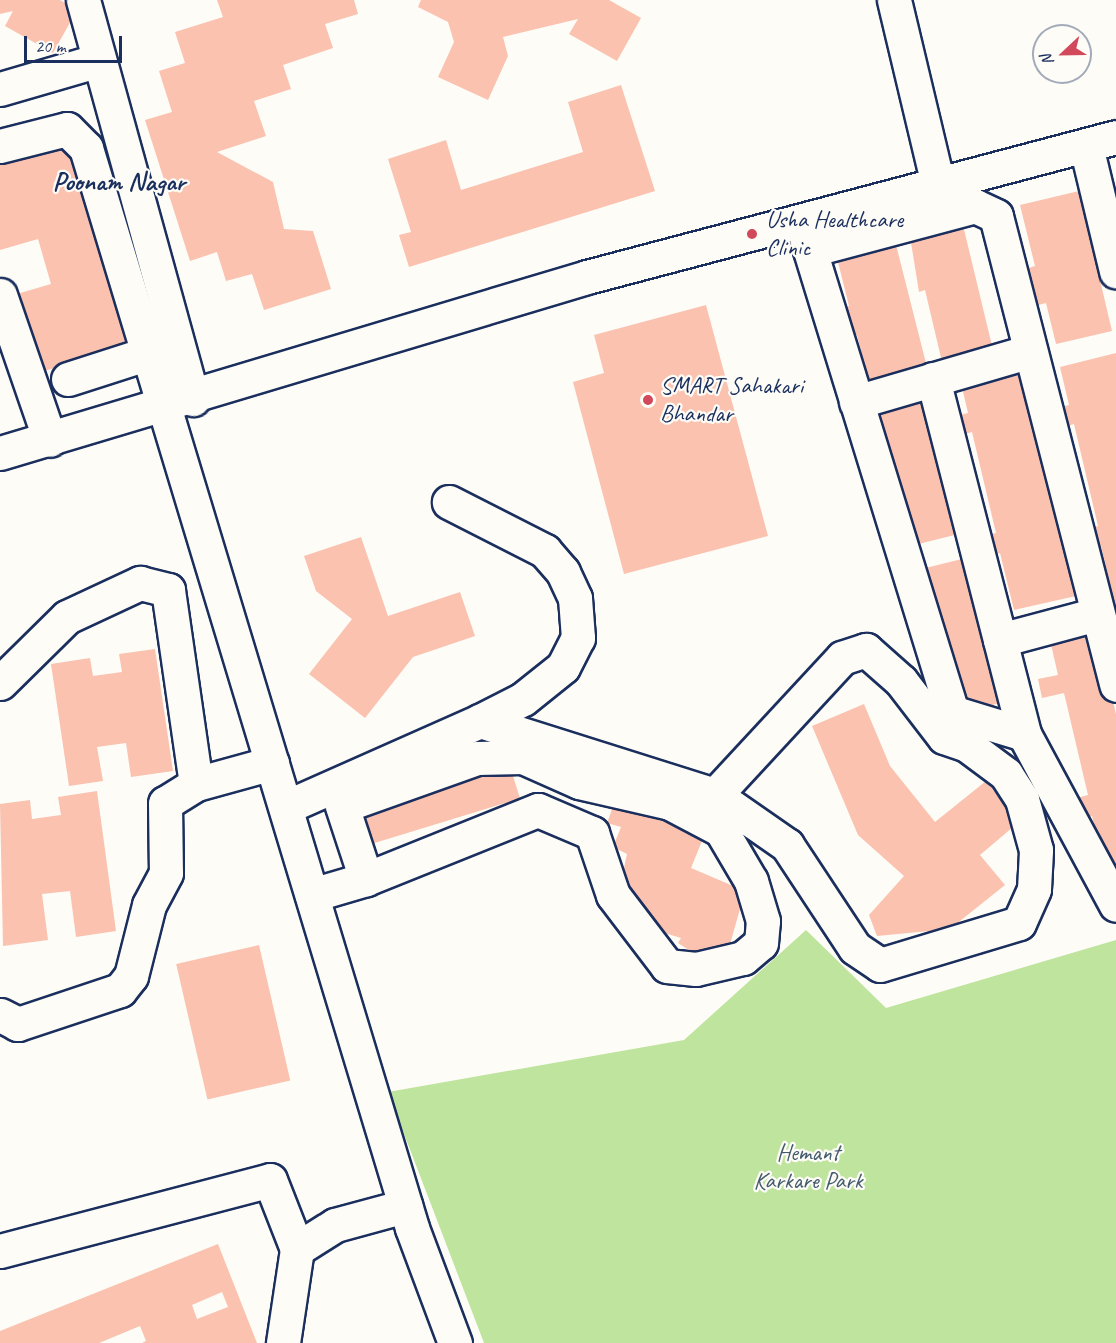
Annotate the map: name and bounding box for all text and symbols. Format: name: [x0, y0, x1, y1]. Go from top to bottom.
scale bar: [27, 24, 124, 62]
north arrow: [1032, 24, 1092, 84]
text: 20 m: [35, 35, 66, 57]
text: N: [1036, 52, 1058, 68]
district label: Poonam Nagar: [53, 166, 185, 198]
place label: Usha Healthcare Clinic: [766, 206, 902, 262]
marker: Usha Healthcare Clinic: [743, 225, 761, 243]
place label: SMART Sahakari Bhandar: [660, 372, 803, 428]
marker: SMART Sahakari Bhandar: [641, 393, 655, 407]
park label: Hemant Karkare Park: [754, 1139, 862, 1195]

